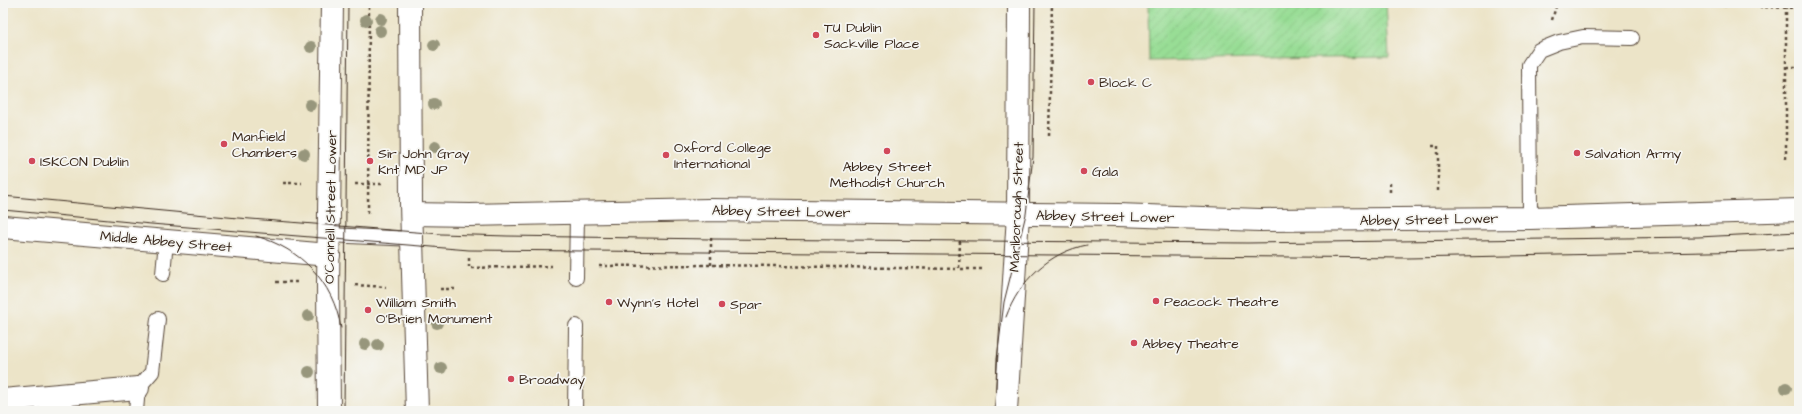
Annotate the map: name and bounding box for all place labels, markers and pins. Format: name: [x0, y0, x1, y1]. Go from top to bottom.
place label: TU Dublin Sackville Place: [824, 18, 920, 54]
marker: TU Dublin Sackville Place: [811, 30, 821, 40]
place label: Block C: [1099, 73, 1152, 93]
marker: Block C: [1086, 77, 1096, 87]
place label: Manfield Chambers: [232, 127, 297, 163]
place label: Oxford College International: [674, 138, 772, 174]
marker: Manfield Chambers: [219, 139, 229, 149]
place label: Sir John Gray Knt MD JP: [378, 144, 470, 180]
place label: Salvation Army: [1585, 144, 1682, 164]
marker: Abbey Street Methodist Church: [882, 146, 892, 156]
marker: Salvation Army: [1572, 148, 1582, 158]
marker: Oxford College International: [661, 150, 671, 160]
place label: ISKCON Dublin: [40, 152, 129, 172]
marker: ISKCON Dublin: [27, 156, 37, 166]
marker: Sir John Gray Knt MD JP: [365, 156, 375, 166]
place label: Abbey Street Methodist Church: [830, 157, 944, 193]
place label: Gala: [1092, 162, 1118, 182]
marker: Gala: [1079, 166, 1089, 176]
place label: Peacock Theatre: [1164, 292, 1279, 312]
place label: William Smith O'Brien Monument: [376, 293, 493, 329]
place label: Wynn's Hotel: [617, 293, 699, 313]
place label: Spar: [730, 295, 762, 315]
marker: Peacock Theatre: [1151, 296, 1161, 306]
marker: Wynn's Hotel: [604, 297, 614, 307]
marker: Spar: [717, 299, 727, 309]
marker: William Smith O'Brien Monument: [363, 305, 373, 315]
place label: Abbey Theatre: [1142, 334, 1239, 354]
marker: Abbey Theatre: [1129, 338, 1139, 348]
place label: Broadway: [519, 370, 585, 390]
marker: Broadway: [506, 374, 516, 384]

